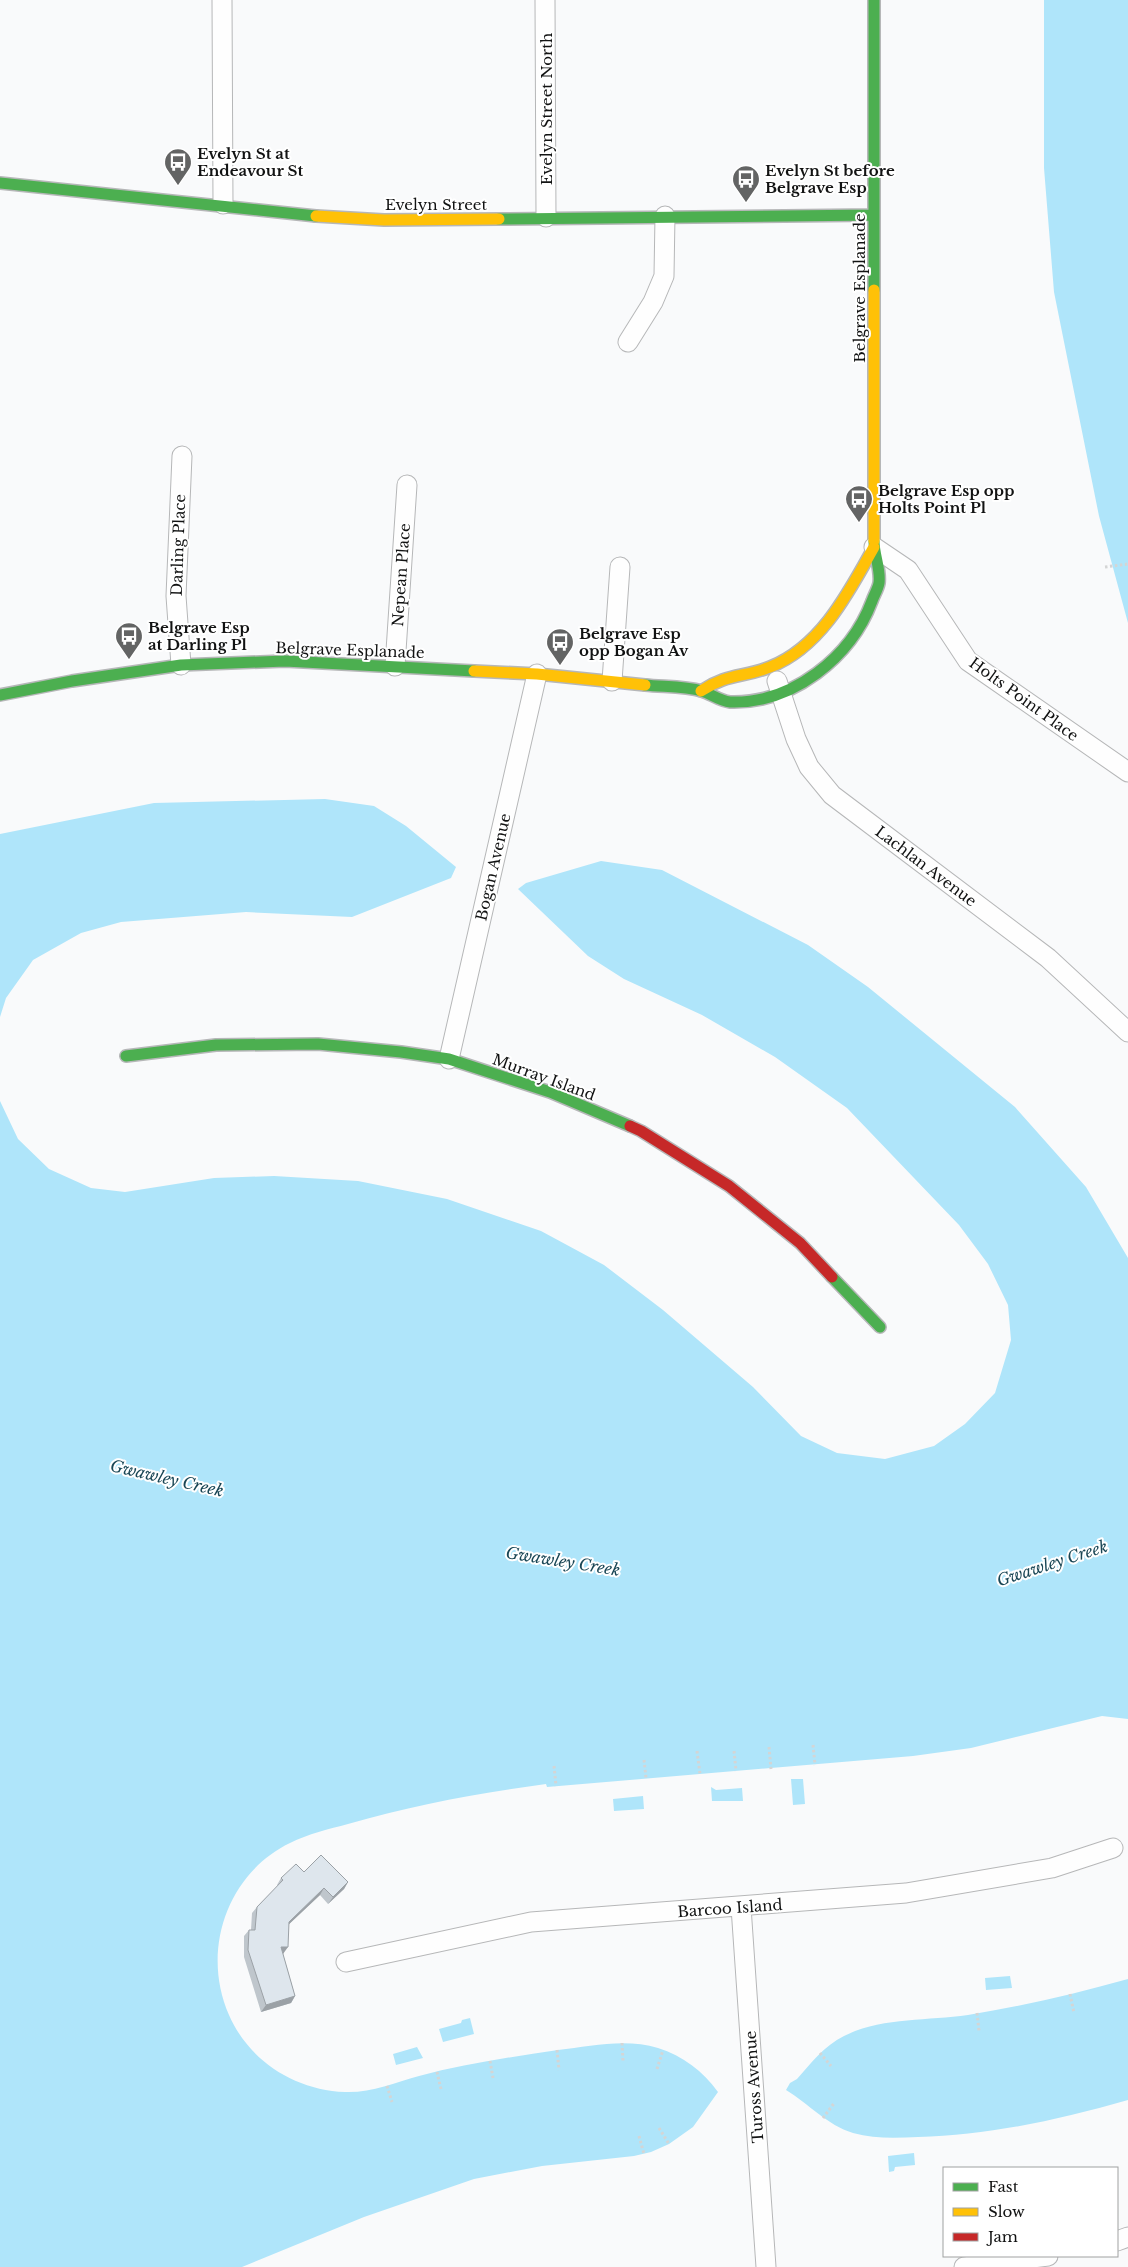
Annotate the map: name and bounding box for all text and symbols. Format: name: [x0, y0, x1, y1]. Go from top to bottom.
street label: Evelyn Street North: [537, 33, 556, 185]
place label: Evelyn St at Endeavour St: [197, 144, 303, 180]
bus stop icon: Evelyn St at Endeavour St: [163, 147, 193, 186]
place label: Evelyn St before Belgrave Esp: [765, 161, 895, 197]
bus stop icon: Evelyn St before Belgrave Esp: [731, 164, 761, 203]
street label: Evelyn Street: [385, 195, 487, 214]
street label: Belgrave Esplanade: [850, 213, 869, 363]
place label: Belgrave Esp opp Holts Point Pl: [878, 481, 1014, 517]
bus stop icon: Belgrave Esp opp Holts Point Pl: [844, 484, 874, 523]
street label: Darling Place: [167, 494, 189, 596]
street label: Nepean Place: [388, 523, 414, 627]
place label: Belgrave Esp at Darling Pl: [148, 618, 250, 654]
bus stop icon: Belgrave Esp at Darling Pl: [114, 621, 144, 660]
place label: Belgrave Esp opp Bogan Av: [579, 624, 689, 660]
bus stop icon: Belgrave Esp opp Bogan Av: [545, 627, 575, 666]
street label: Belgrave Esplanade: [275, 638, 425, 662]
street label: Holts Point Place: [966, 653, 1082, 745]
street label: Bogan Avenue: [471, 811, 515, 923]
street label: Lachlan Avenue: [872, 822, 980, 910]
street label: Murray Island: [490, 1050, 598, 1104]
water label: Gwawley Creek: [108, 1455, 226, 1501]
water label: Gwawley Creek: [994, 1536, 1110, 1590]
water label: Gwawley Creek: [504, 1542, 622, 1580]
street label: Barcoo Island: [677, 1895, 783, 1921]
street label: Tuross Avenue: [741, 2030, 767, 2144]
legend: [943, 2167, 1118, 2257]
text: Fast: [988, 2177, 1019, 2196]
text: Slow: [988, 2202, 1025, 2221]
text: Jam: [986, 2227, 1018, 2246]

